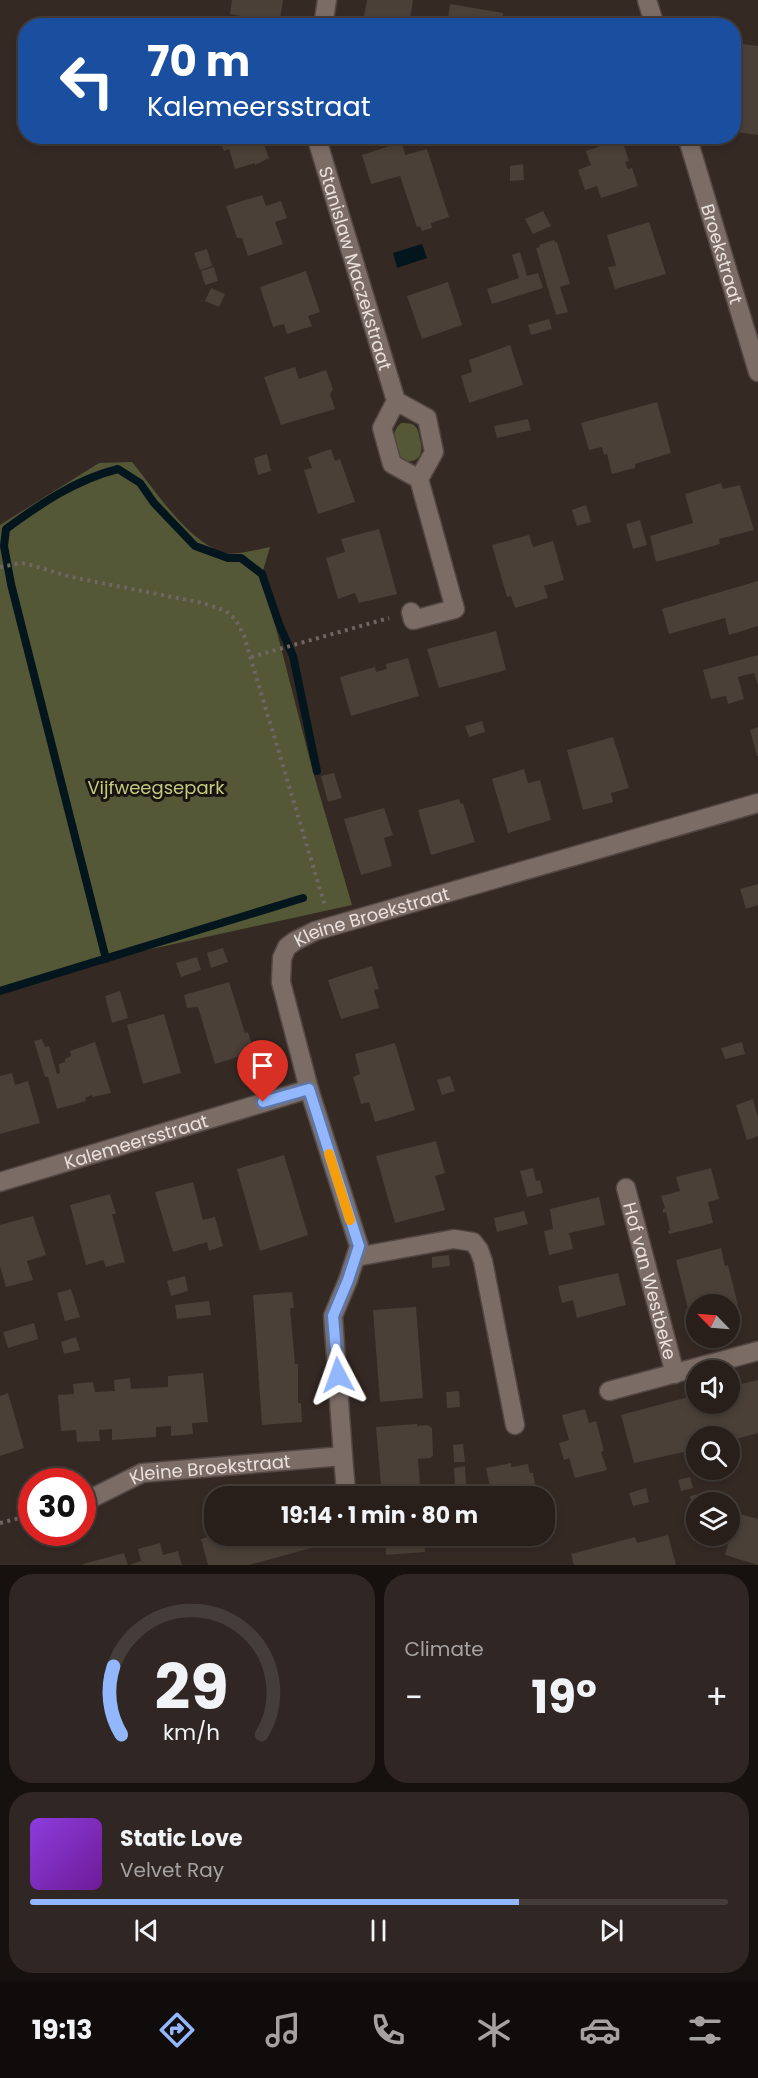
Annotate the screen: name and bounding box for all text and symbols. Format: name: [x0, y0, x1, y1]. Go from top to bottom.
text: 70 m: [147, 32, 250, 91]
icon: left: [48, 42, 126, 120]
text: Kalemeersstraat: [147, 88, 371, 125]
street label: Stanislaw Maczekstraat: [313, 163, 398, 373]
street label: Broekstraat: [696, 201, 749, 307]
park label: Vijfweegsepark: [87, 775, 225, 800]
street label: Kleine Broekstraat: [289, 880, 452, 952]
pin: [237, 1040, 288, 1102]
icon: arrive: [246, 1049, 279, 1082]
street label: Kalemeersstraat: [61, 1108, 211, 1175]
street label: Hof van Westbeke: [618, 1199, 683, 1362]
north arrow: [686, 1294, 740, 1348]
map controls: [686, 1294, 740, 1546]
position arrow: [306, 1343, 370, 1407]
button: sound: [686, 1360, 740, 1414]
button: search: [686, 1426, 740, 1480]
street label: Kleine Broekstraat: [125, 1448, 291, 1490]
speed limit sign: 30: [18, 1468, 96, 1546]
button: layers: [686, 1492, 740, 1546]
text: 19:14 · 1 min · 80 m: [281, 1500, 478, 1531]
text: Climate: [405, 1635, 484, 1663]
text: 29: [155, 1643, 229, 1731]
text: 19°: [531, 1666, 597, 1729]
text: −: [405, 1674, 423, 1721]
text: +: [705, 1674, 728, 1721]
text: km/h: [163, 1718, 220, 1749]
text: Static Love: [120, 1823, 243, 1854]
text: Velvet Ray: [120, 1856, 224, 1884]
icon: previous: [130, 1914, 163, 1947]
icon: pause: [362, 1914, 395, 1947]
icon: next: [595, 1914, 628, 1947]
icon: directions: [156, 2009, 198, 2051]
icon: music: [262, 2009, 304, 2051]
icon: phone: [367, 2009, 409, 2051]
icon: climate: [473, 2009, 515, 2051]
icon: car: [579, 2009, 621, 2051]
icon: filters: [684, 2009, 726, 2051]
text: 19:13: [32, 2011, 93, 2048]

